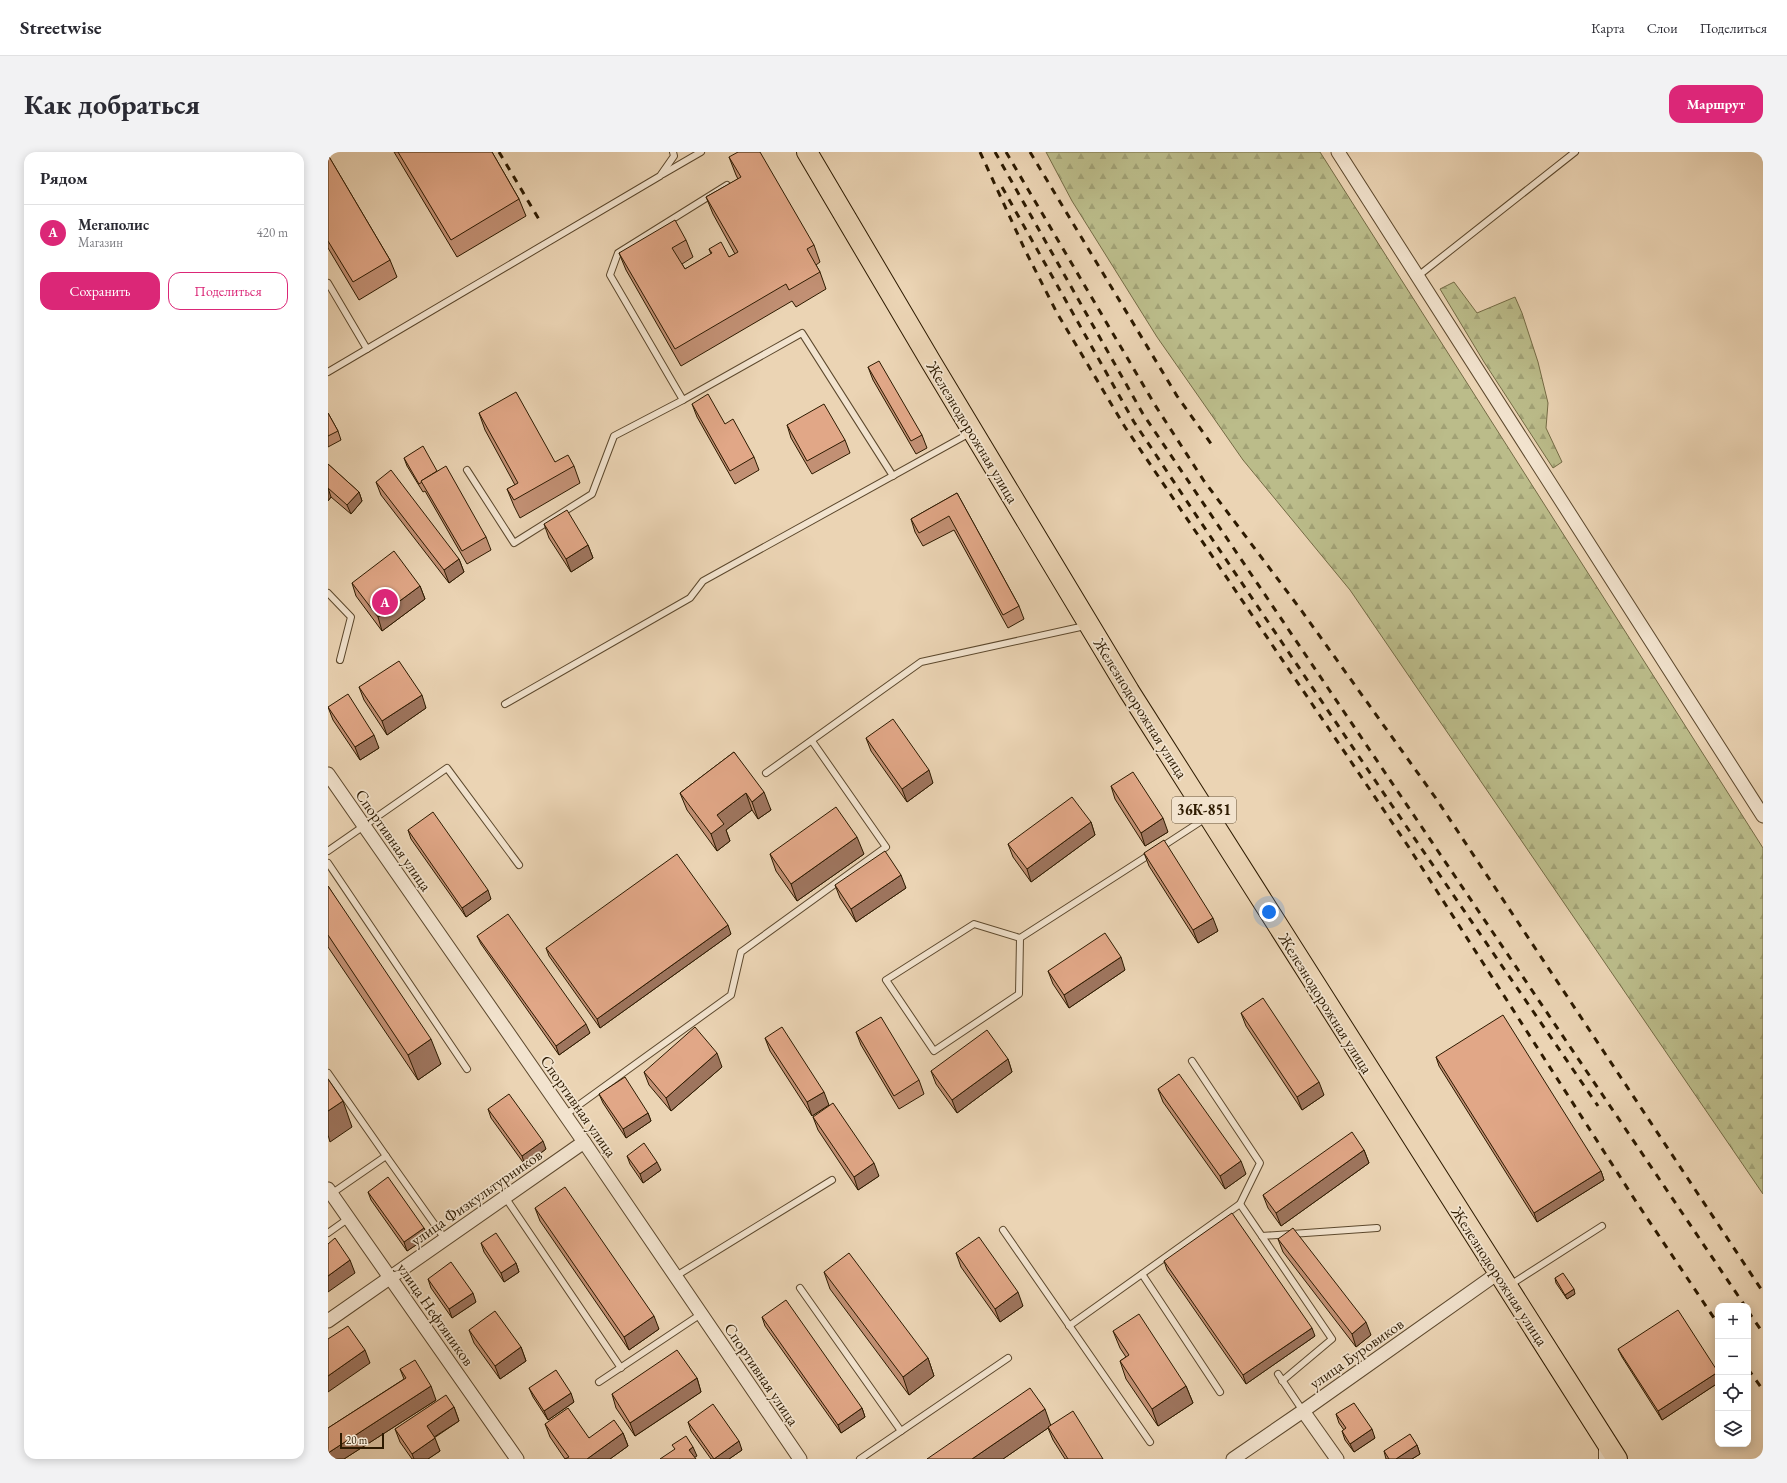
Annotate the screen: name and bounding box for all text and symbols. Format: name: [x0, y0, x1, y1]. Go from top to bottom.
text: Streetwise: [20, 15, 102, 40]
text: Карта: [1591, 19, 1625, 37]
text: Слои: [1647, 19, 1678, 37]
text: Поделиться: [1700, 19, 1767, 37]
button: Маршрут: [1669, 85, 1763, 123]
text: Как добраться: [24, 86, 200, 122]
text: Рядом: [40, 167, 88, 189]
text: Мегаполис: [78, 215, 149, 234]
text: A: [48, 224, 58, 241]
text: 420 m: [257, 224, 288, 241]
text: Магазин: [78, 234, 123, 251]
button: Сохранить: [40, 272, 160, 310]
button: Поделиться: [168, 272, 288, 310]
street label: Железнодорожная улица: [921, 356, 1024, 508]
pin: A: [372, 587, 398, 617]
street label: Железнодорожная улица: [1088, 633, 1193, 783]
street label: Спортивная улица: [351, 785, 437, 896]
road number: 36К-851: [1172, 797, 1236, 823]
your location: [1259, 902, 1279, 922]
street label: Железнодорожная улица: [1273, 928, 1378, 1078]
street label: Спортивная улица: [536, 1051, 622, 1162]
street label: улица Физкультурников: [406, 1144, 546, 1251]
street label: Железнодорожная улица: [1446, 1202, 1553, 1351]
street label: улица Нефтяников: [392, 1259, 479, 1370]
map controls: [1715, 1303, 1751, 1447]
button: +: [1715, 1303, 1751, 1339]
street label: улица Буровиков: [1305, 1313, 1408, 1394]
street label: Спортивная улица: [719, 1319, 804, 1430]
button: −: [1715, 1339, 1751, 1375]
button: locate: [1715, 1375, 1751, 1411]
button: layers: [1715, 1411, 1751, 1447]
scale bar: [340, 1431, 384, 1450]
text: 20 m: [346, 1433, 367, 1447]

